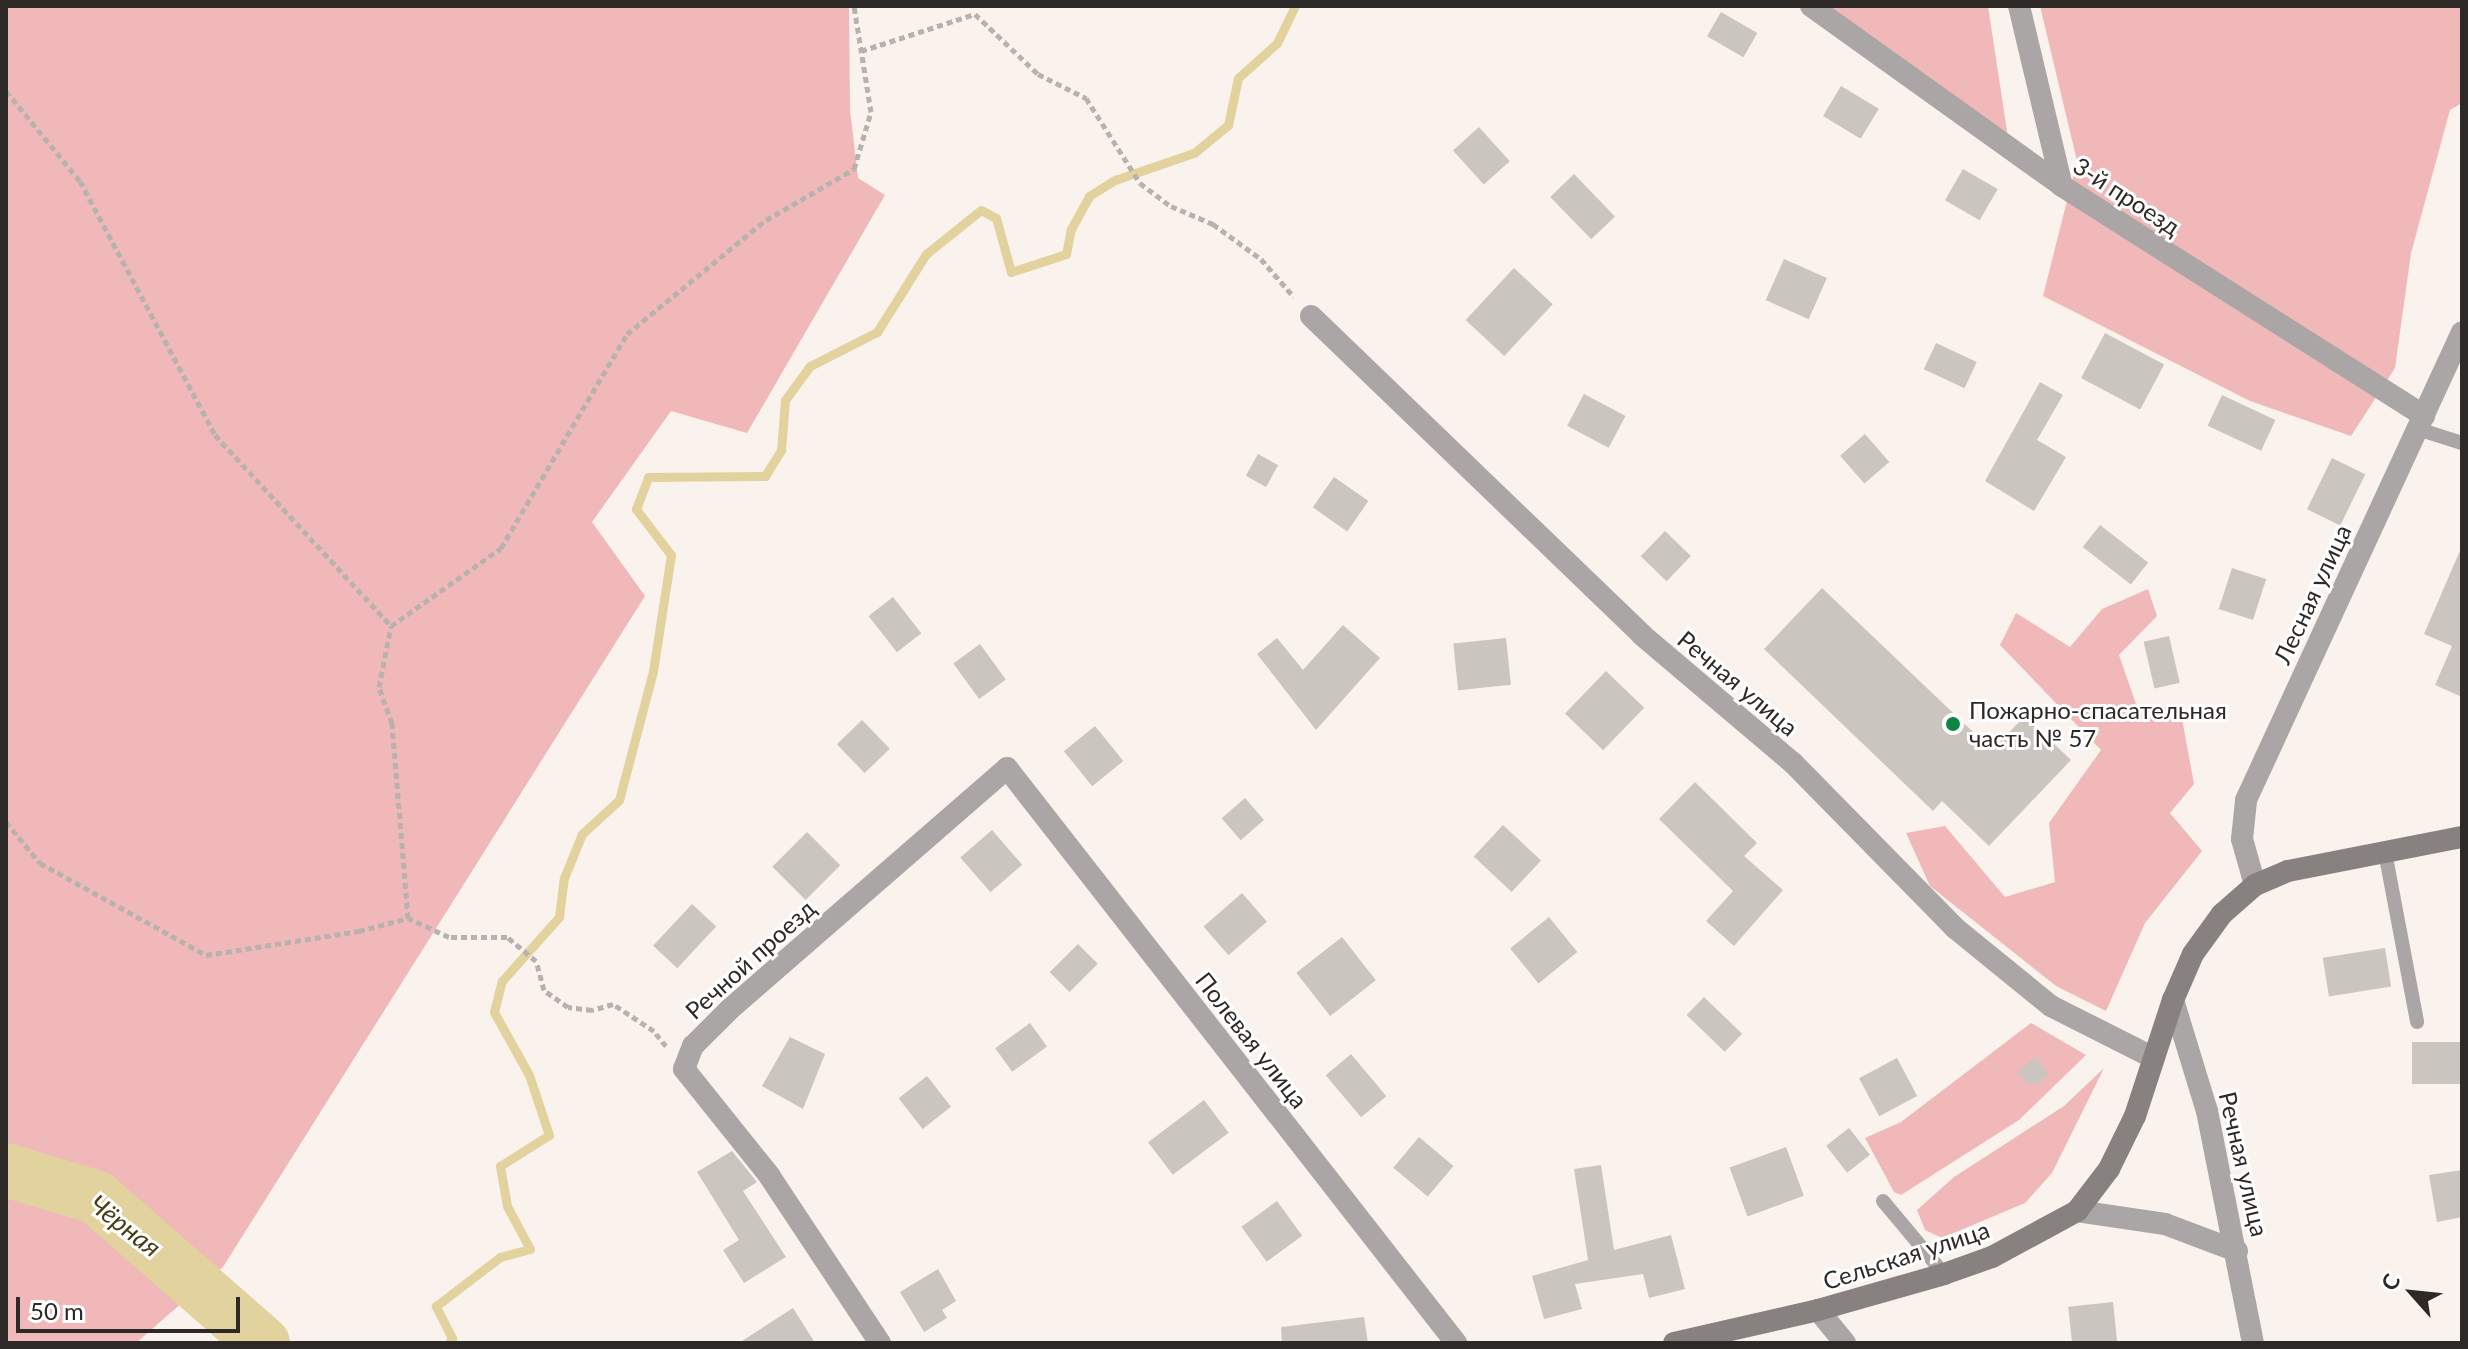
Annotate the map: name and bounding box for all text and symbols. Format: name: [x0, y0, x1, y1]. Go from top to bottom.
street label: 3-й проезд: [2068, 151, 2186, 241]
street label: Лесная улица: [2267, 520, 2357, 668]
street label: Речная улица: [1672, 624, 1804, 742]
place label: Пожарно-спасательная часть № 57: [1969, 696, 2227, 752]
marker: Пожарно-спасательная часть № 57: [1944, 715, 1962, 733]
street label: Речной проезд: [679, 893, 821, 1025]
street label: Полевая улица: [1190, 966, 1314, 1114]
street label: Речная улица: [2213, 1089, 2275, 1239]
water label: Чёрная: [83, 1188, 167, 1264]
street label: Сельская улица: [1819, 1215, 1993, 1295]
north arrow: [2372, 1253, 2452, 1333]
text: С: [2375, 1269, 2406, 1294]
scale bar: [20, 1281, 244, 1331]
text: 50 m: [30, 1296, 84, 1325]

